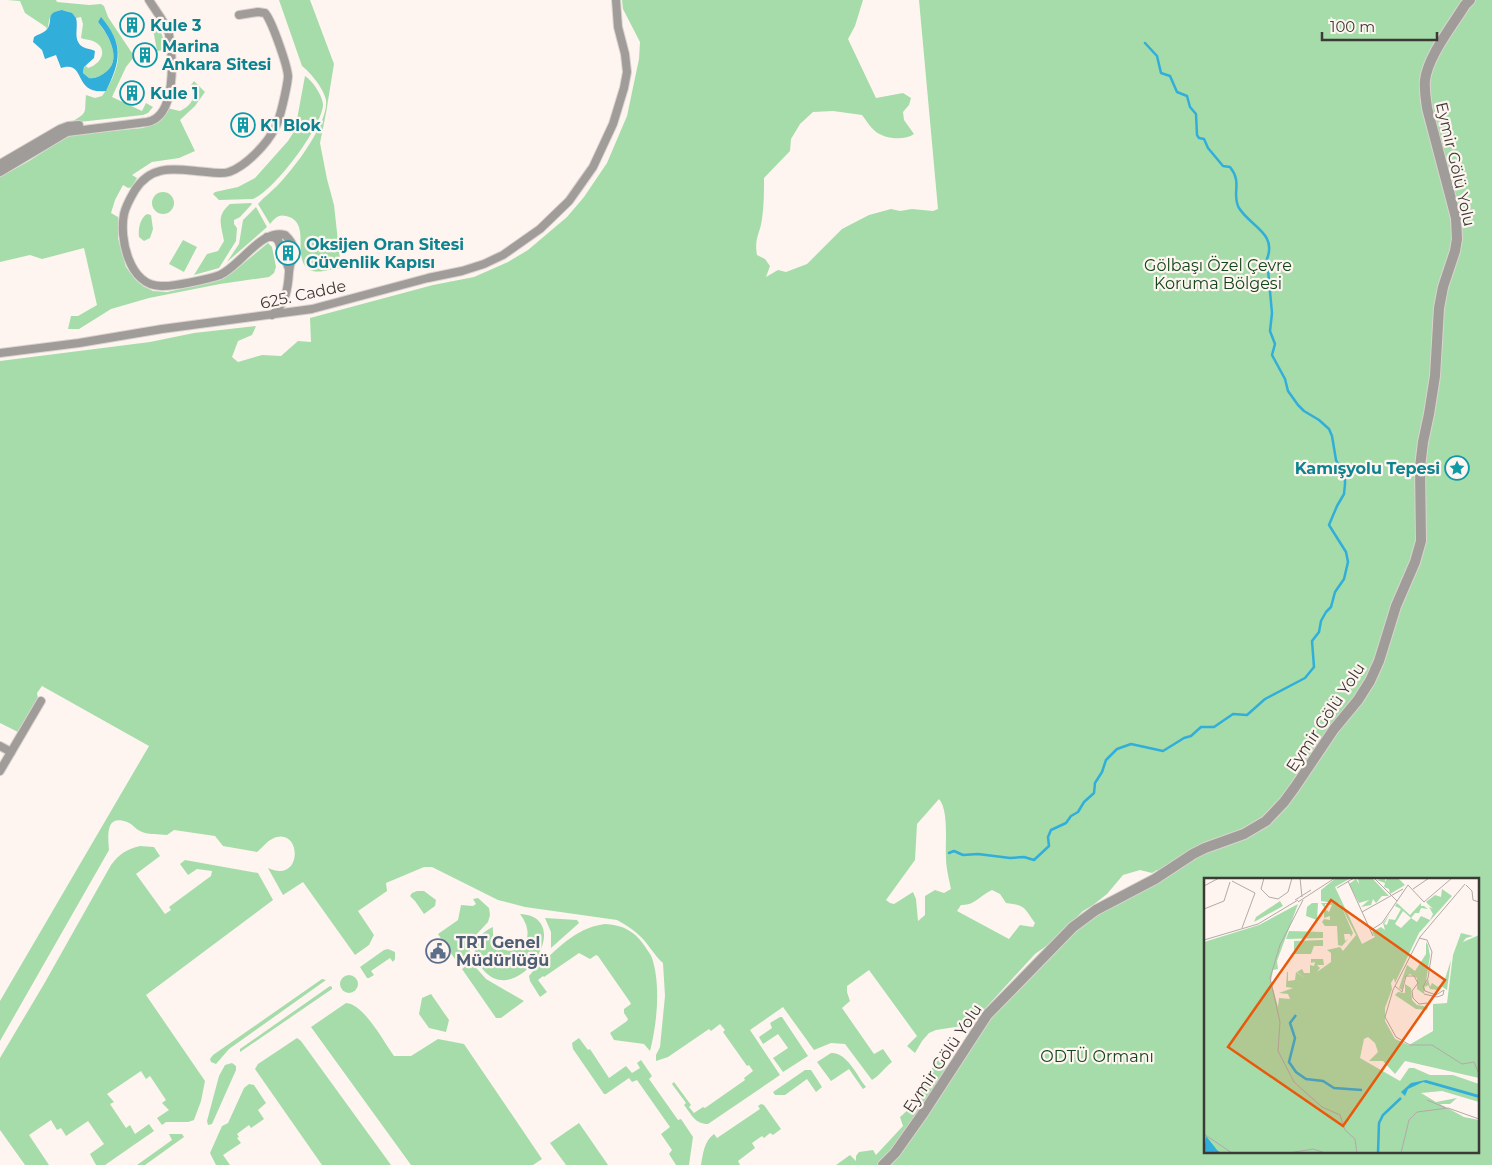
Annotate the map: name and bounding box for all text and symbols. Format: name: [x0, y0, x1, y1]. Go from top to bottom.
scale bar: [1322, 10, 1437, 42]
building icon: Kule 3: [119, 12, 145, 38]
place label: Kule 3: [150, 16, 201, 35]
text: 100 m: [1330, 17, 1375, 36]
place label: Marina Ankara Sitesi: [161, 37, 271, 74]
building icon: Marina Ankara Sitesi: [132, 42, 158, 68]
building icon: Kule 1: [119, 80, 145, 106]
place label: Kule 1: [150, 84, 198, 103]
street label: Eymir Gölü Yolu: [1432, 100, 1479, 228]
building icon: K1 Blok: [230, 112, 256, 138]
place label: K1 Blok: [260, 116, 321, 135]
place label: Oksijen Oran Sitesi Güvenlik Kapısı: [306, 235, 464, 272]
building icon: Oksijen Oran Sitesi Güvenlik Kapısı: [275, 240, 301, 266]
park label: Gölbaşı Özel Çevre Koruma Bölgesi: [1144, 255, 1292, 293]
street label: 625. Cadde: [258, 276, 348, 313]
place icon: Kamışyolu Tepesi: [1444, 455, 1470, 481]
place label: Kamışyolu Tepesi: [1295, 459, 1440, 479]
street label: Eymir Gölü Yolu: [1282, 659, 1369, 775]
inset map: [1204, 878, 1480, 1152]
place label: TRT Genel Müdürlüğü: [456, 933, 549, 970]
public building icon: TRT Genel Müdürlüğü: [425, 938, 451, 964]
street label: Eymir Gölü Yolu: [899, 1000, 986, 1116]
park label: ODTÜ Ormanı: [1040, 1046, 1154, 1066]

